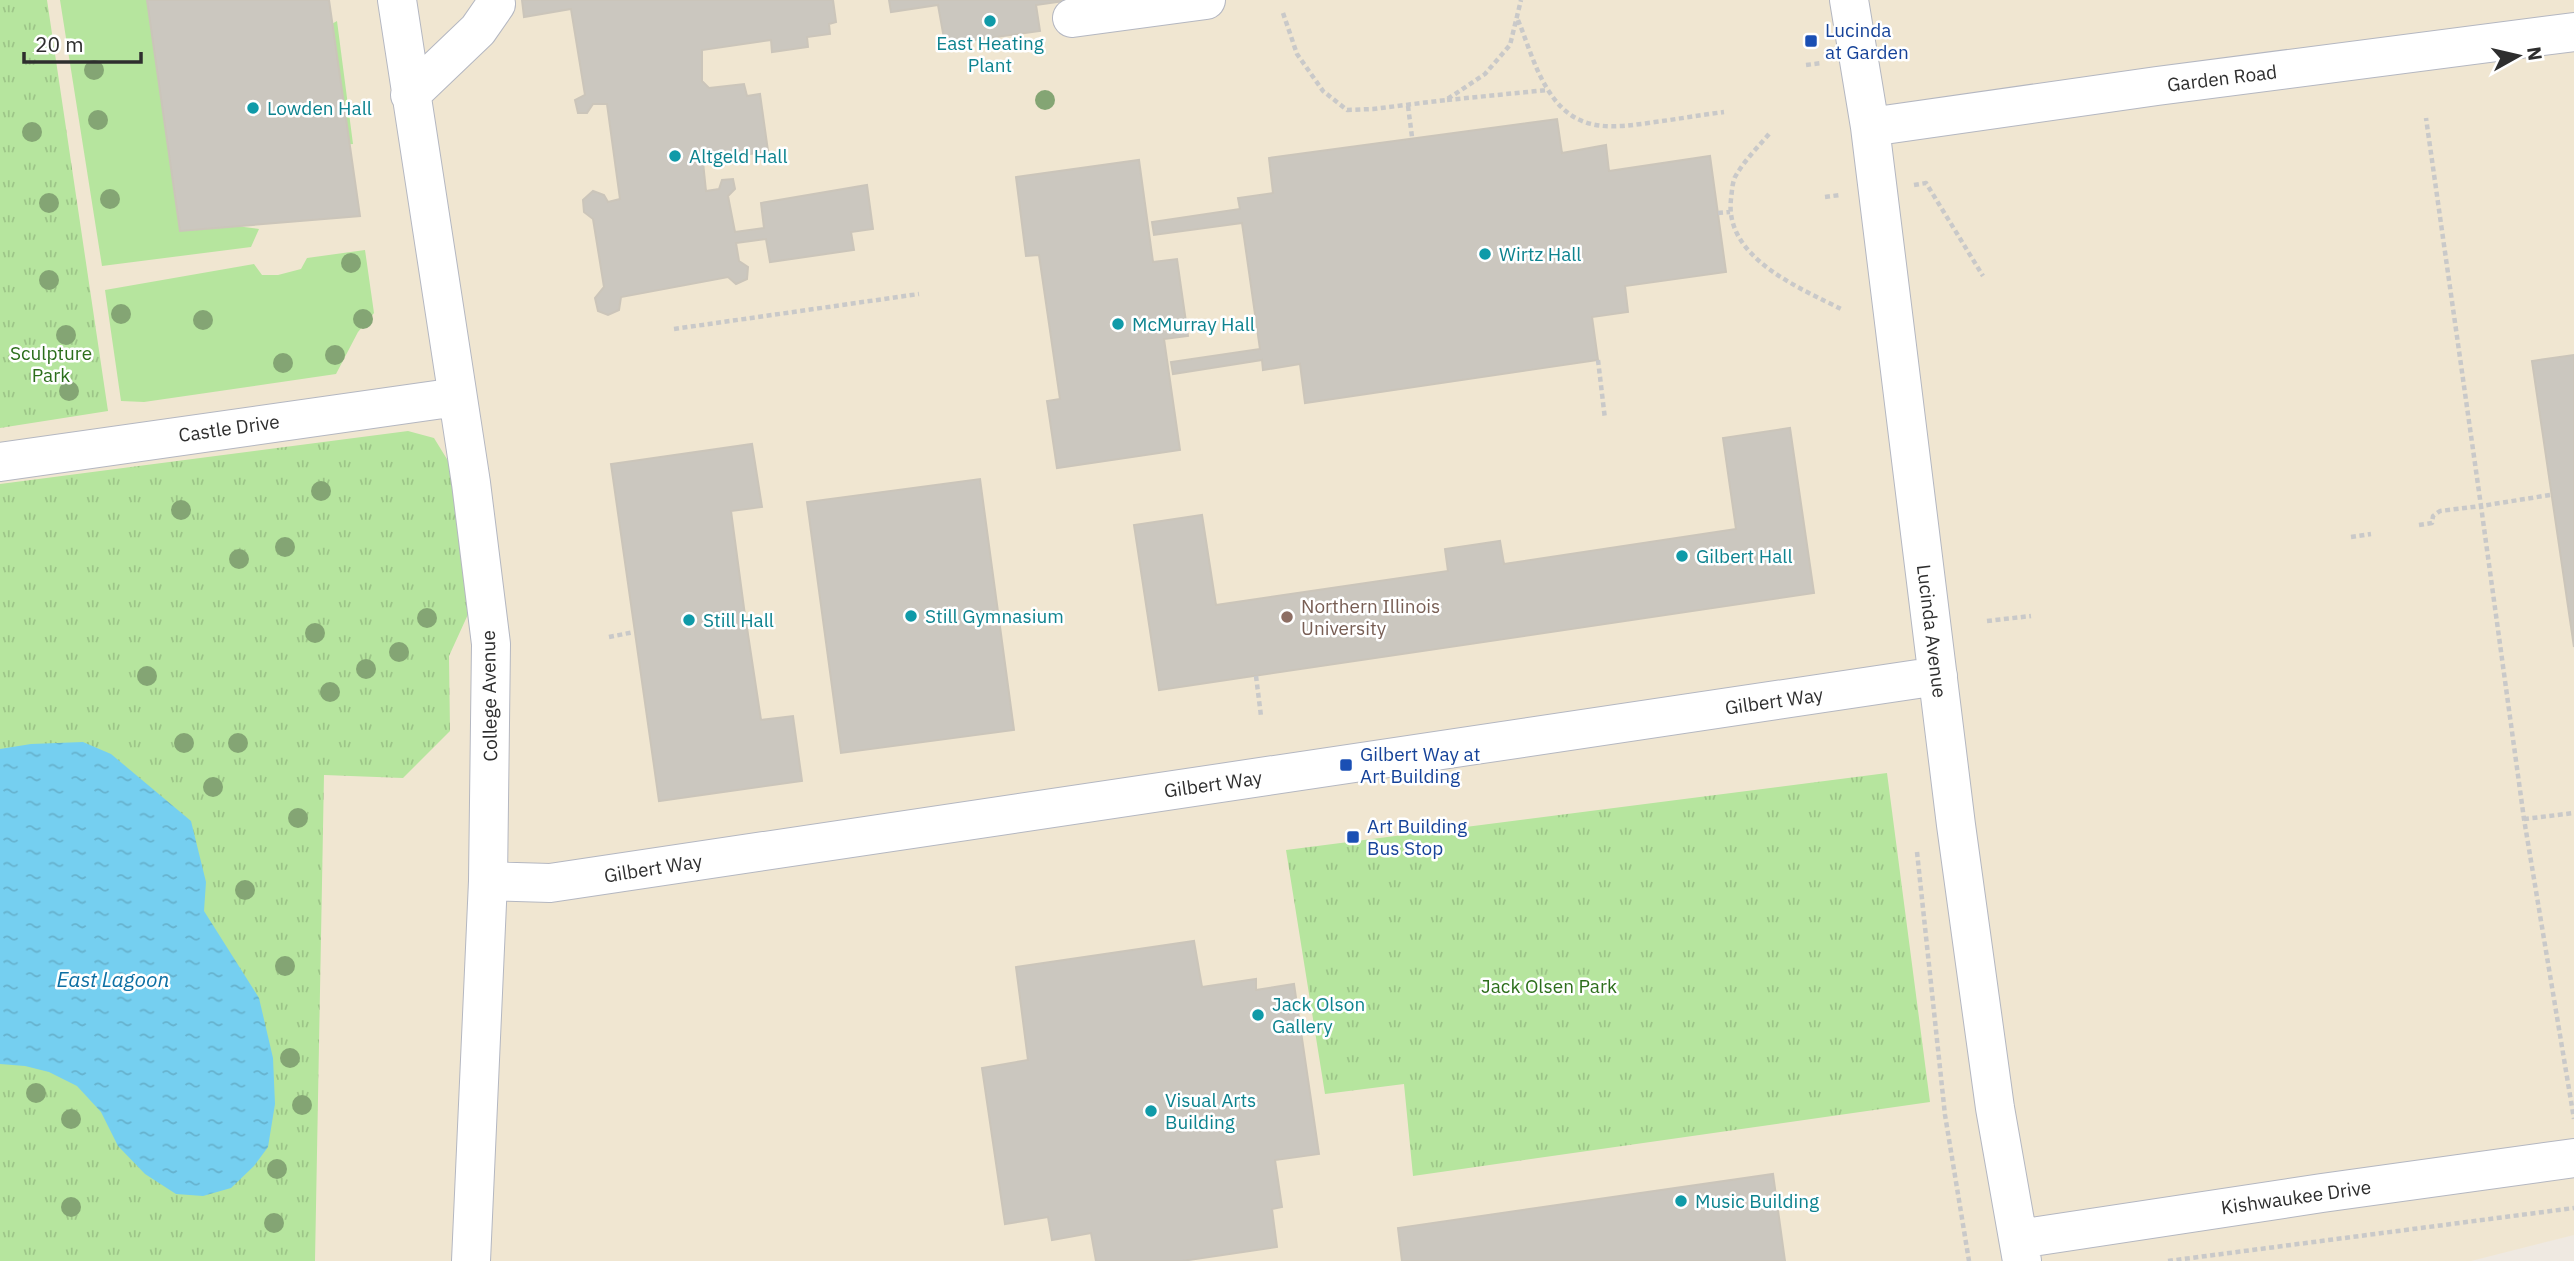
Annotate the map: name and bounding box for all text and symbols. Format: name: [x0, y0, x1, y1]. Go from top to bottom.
marker: East Heating Plant: [982, 13, 998, 29]
place label: Lucinda at Garden: [1825, 18, 1909, 64]
scale bar: [24, 21, 142, 65]
north arrow: [2483, 21, 2553, 91]
text: 20 m: [35, 30, 84, 58]
place label: East Heating Plant: [936, 31, 1044, 77]
marker: Lucinda at Garden: [1803, 33, 1819, 49]
text: N: [2522, 45, 2548, 62]
street label: Garden Road: [2166, 59, 2278, 97]
place label: Lowden Hall: [267, 96, 372, 120]
marker: Lowden Hall: [245, 100, 261, 116]
place label: Altgeld Hall: [689, 144, 788, 168]
marker: Altgeld Hall: [667, 148, 683, 164]
place label: Wirtz Hall: [1499, 242, 1582, 266]
marker: Wirtz Hall: [1477, 246, 1493, 262]
place label: McMurray Hall: [1132, 312, 1255, 336]
marker: McMurray Hall: [1110, 316, 1126, 332]
park label: Sculpture Park: [10, 341, 92, 387]
street label: Castle Drive: [177, 409, 281, 447]
place label: Gilbert Hall: [1696, 544, 1793, 568]
marker: Gilbert Hall: [1674, 548, 1690, 564]
street label: Lucinda Avenue: [1912, 563, 1952, 699]
place label: Northern Illinois University: [1301, 594, 1440, 640]
place label: Still Gymnasium: [925, 604, 1064, 628]
place label: Still Hall: [703, 608, 774, 632]
marker: Still Gymnasium: [903, 608, 919, 624]
marker: Northern Illinois University: [1279, 609, 1295, 625]
marker: Still Hall: [681, 612, 697, 628]
street label: College Avenue: [476, 630, 502, 762]
street label: Gilbert Way: [1723, 682, 1825, 720]
place label: Gilbert Way at Art Building: [1360, 742, 1480, 788]
marker: Gilbert Way at Art Building: [1338, 757, 1354, 773]
street label: Gilbert Way: [1162, 765, 1264, 803]
place label: Art Building Bus Stop: [1367, 814, 1467, 860]
marker: Art Building Bus Stop: [1345, 829, 1361, 845]
street label: Gilbert Way: [602, 848, 704, 888]
water label: East Lagoon: [57, 965, 169, 993]
park label: Jack Olsen Park: [1481, 974, 1617, 998]
place label: Jack Olson Gallery: [1272, 992, 1365, 1038]
marker: Jack Olson Gallery: [1250, 1007, 1266, 1023]
place label: Visual Arts Building: [1165, 1088, 1256, 1134]
marker: Visual Arts Building: [1143, 1103, 1159, 1119]
street label: Kishwaukee Drive: [2219, 1175, 2373, 1219]
place label: Music Building: [1695, 1189, 1819, 1213]
marker: Music Building: [1673, 1193, 1689, 1209]

